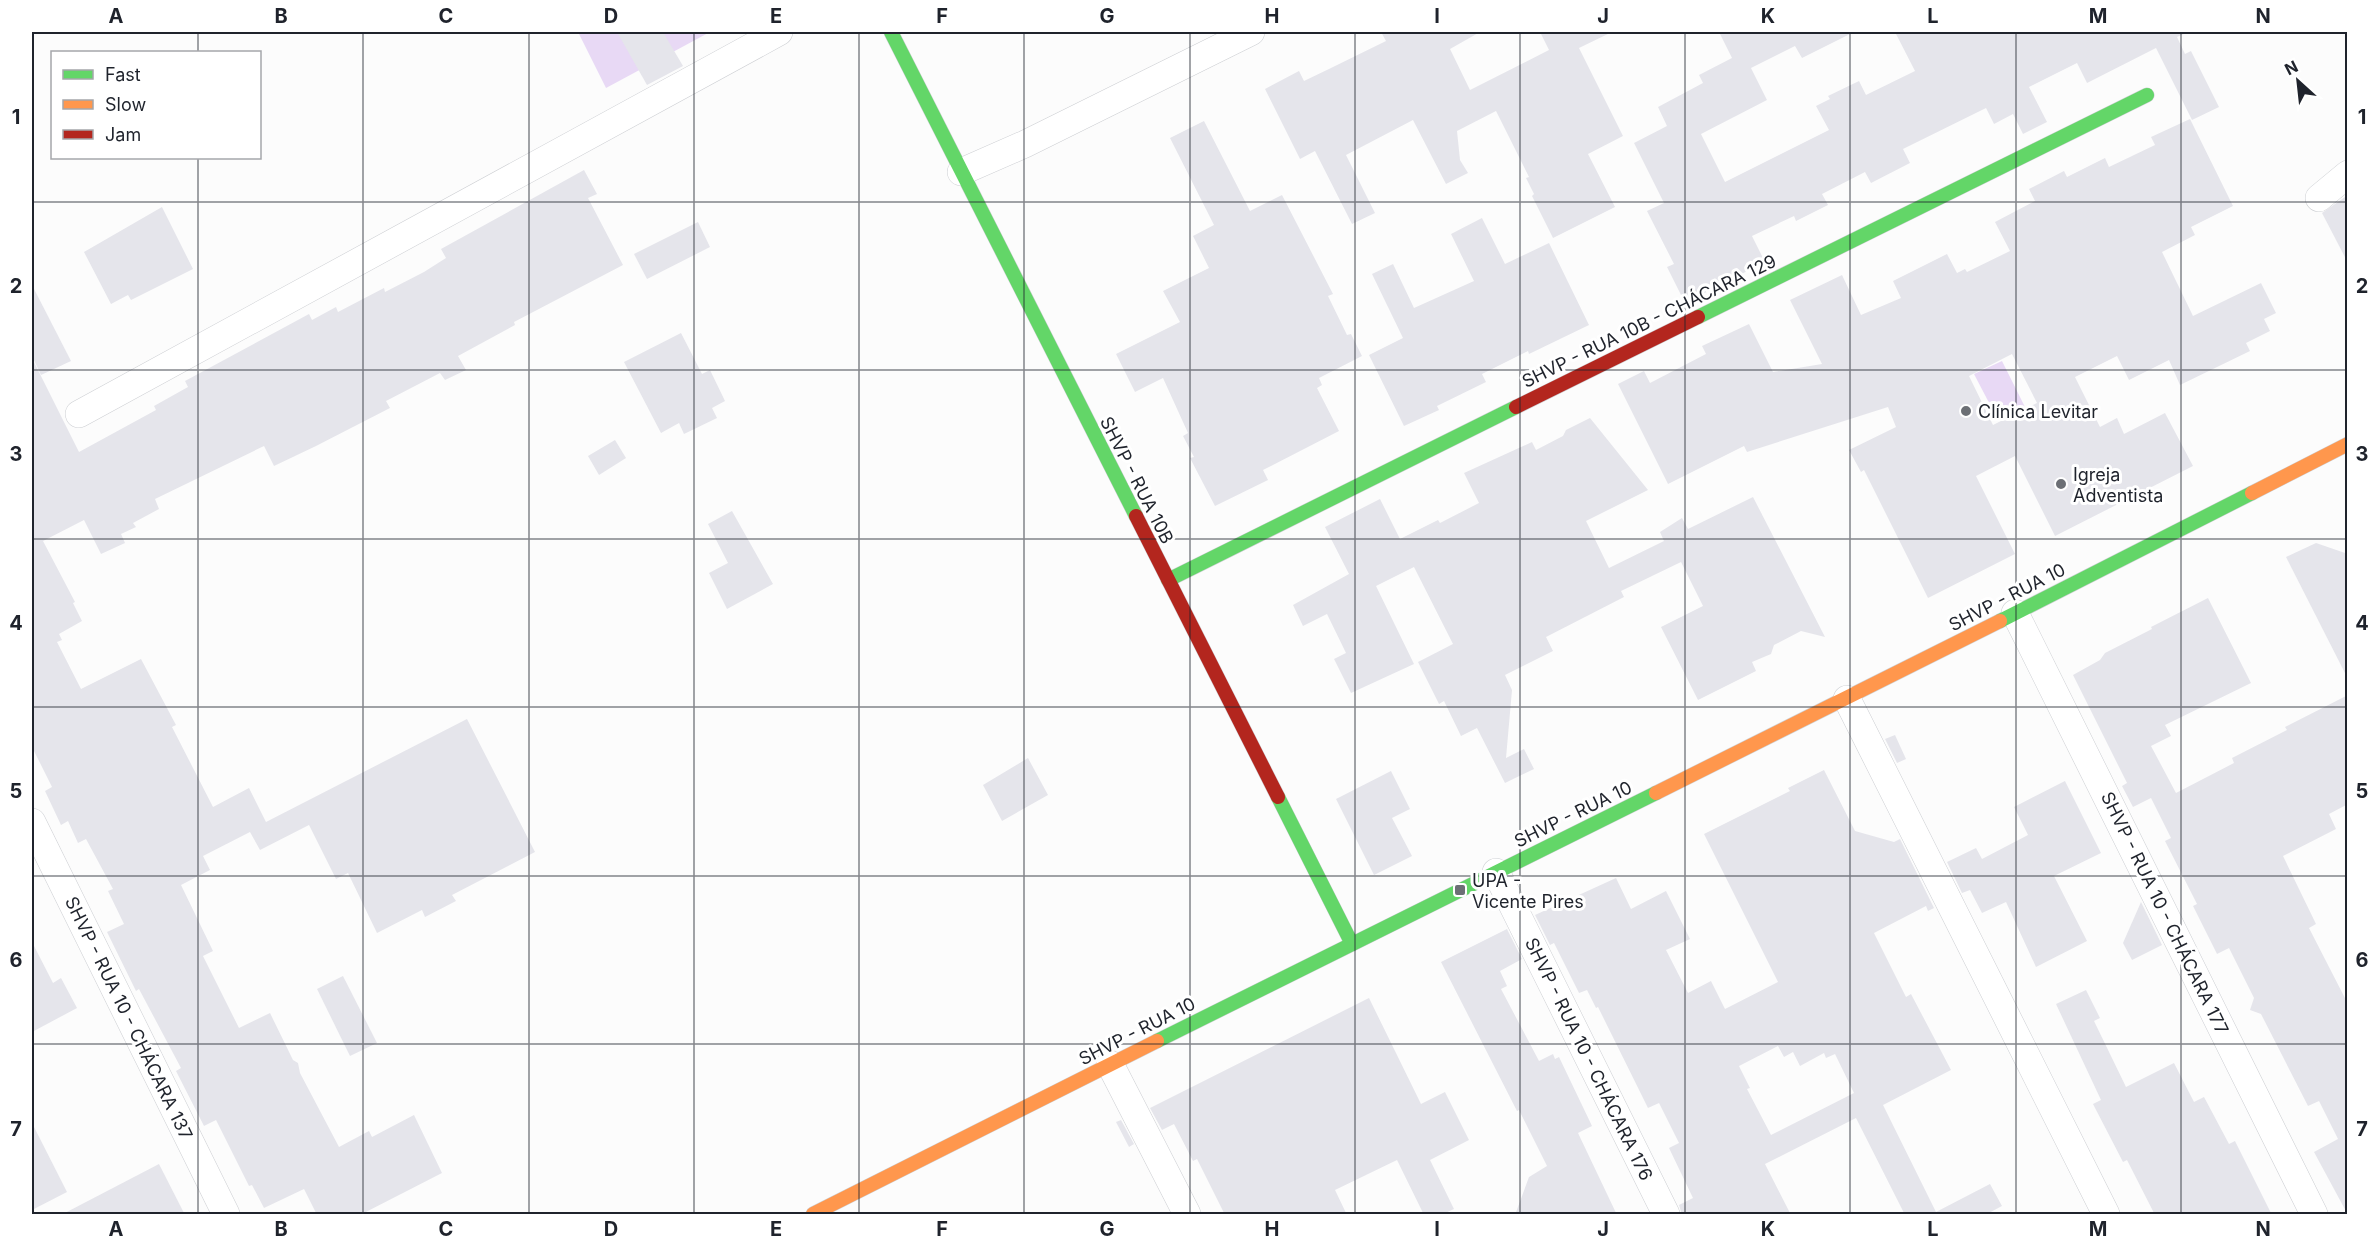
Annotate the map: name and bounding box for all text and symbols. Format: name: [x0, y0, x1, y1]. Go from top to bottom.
text: A: [109, 4, 124, 28]
text: B: [274, 4, 288, 28]
text: C: [439, 4, 453, 28]
text: D: [604, 4, 618, 28]
text: E: [770, 4, 782, 28]
text: F: [936, 4, 948, 28]
text: G: [1099, 4, 1115, 28]
text: H: [1265, 4, 1279, 28]
text: I: [1434, 4, 1440, 28]
text: J: [1597, 4, 1609, 28]
text: K: [1761, 4, 1775, 28]
text: L: [1927, 4, 1939, 28]
text: M: [2089, 4, 2107, 28]
text: N: [2255, 4, 2271, 28]
legend: [51, 51, 261, 159]
north arrow: [2268, 51, 2328, 111]
text: N: [2281, 56, 2301, 79]
text: Fast: [105, 64, 141, 85]
text: Slow: [105, 94, 146, 115]
text: 1: [12, 105, 20, 129]
text: 1: [2358, 105, 2366, 129]
text: Jam: [105, 124, 141, 145]
street label: SHVP - RUA 10B - CHÁCARA 129: [1518, 249, 1780, 392]
text: 2: [10, 274, 22, 298]
text: 2: [2356, 274, 2368, 298]
place label: Clínica Levitar: [1978, 401, 2098, 422]
marker: Clínica Levitar: [1959, 404, 1973, 418]
street label: SHVP - RUA 10B: [1096, 413, 1178, 547]
text: 3: [10, 442, 22, 466]
text: 3: [2356, 442, 2368, 466]
place label: Igreja Adventista: [2073, 464, 2163, 506]
marker: Igreja Adventista: [2054, 477, 2068, 491]
street label: SHVP - RUA 10: [1945, 559, 2069, 635]
text: 4: [9, 611, 23, 635]
text: 4: [2355, 611, 2369, 635]
street label: SHVP - RUA 10: [1511, 777, 1635, 851]
text: 5: [10, 779, 22, 803]
text: 5: [2356, 779, 2368, 803]
street label: SHVP - RUA 10 - CHÁCARA 177: [2097, 788, 2234, 1038]
place label: UPA - Vicente Pires: [1472, 870, 1584, 912]
marker: UPA - Vicente Pires: [1453, 883, 1467, 897]
street label: SHVP - RUA 10 - CHÁCARA 137: [61, 893, 198, 1143]
street label: SHVP - RUA 10 - CHÁCARA 176: [1521, 934, 1658, 1184]
text: 6: [10, 948, 23, 972]
text: 6: [2356, 948, 2369, 972]
street label: SHVP - RUA 10: [1075, 993, 1199, 1069]
text: 7: [10, 1117, 22, 1141]
text: 7: [2356, 1117, 2368, 1141]
text: A: [109, 1217, 124, 1241]
text: B: [274, 1217, 288, 1241]
text: C: [439, 1217, 453, 1241]
text: D: [604, 1217, 618, 1241]
text: E: [770, 1217, 782, 1241]
text: F: [936, 1217, 948, 1241]
text: G: [1099, 1217, 1115, 1241]
text: H: [1265, 1217, 1279, 1241]
text: I: [1434, 1217, 1440, 1241]
text: J: [1597, 1217, 1609, 1241]
text: K: [1761, 1217, 1775, 1241]
text: L: [1927, 1217, 1939, 1241]
text: M: [2089, 1217, 2107, 1241]
text: N: [2255, 1217, 2271, 1241]

